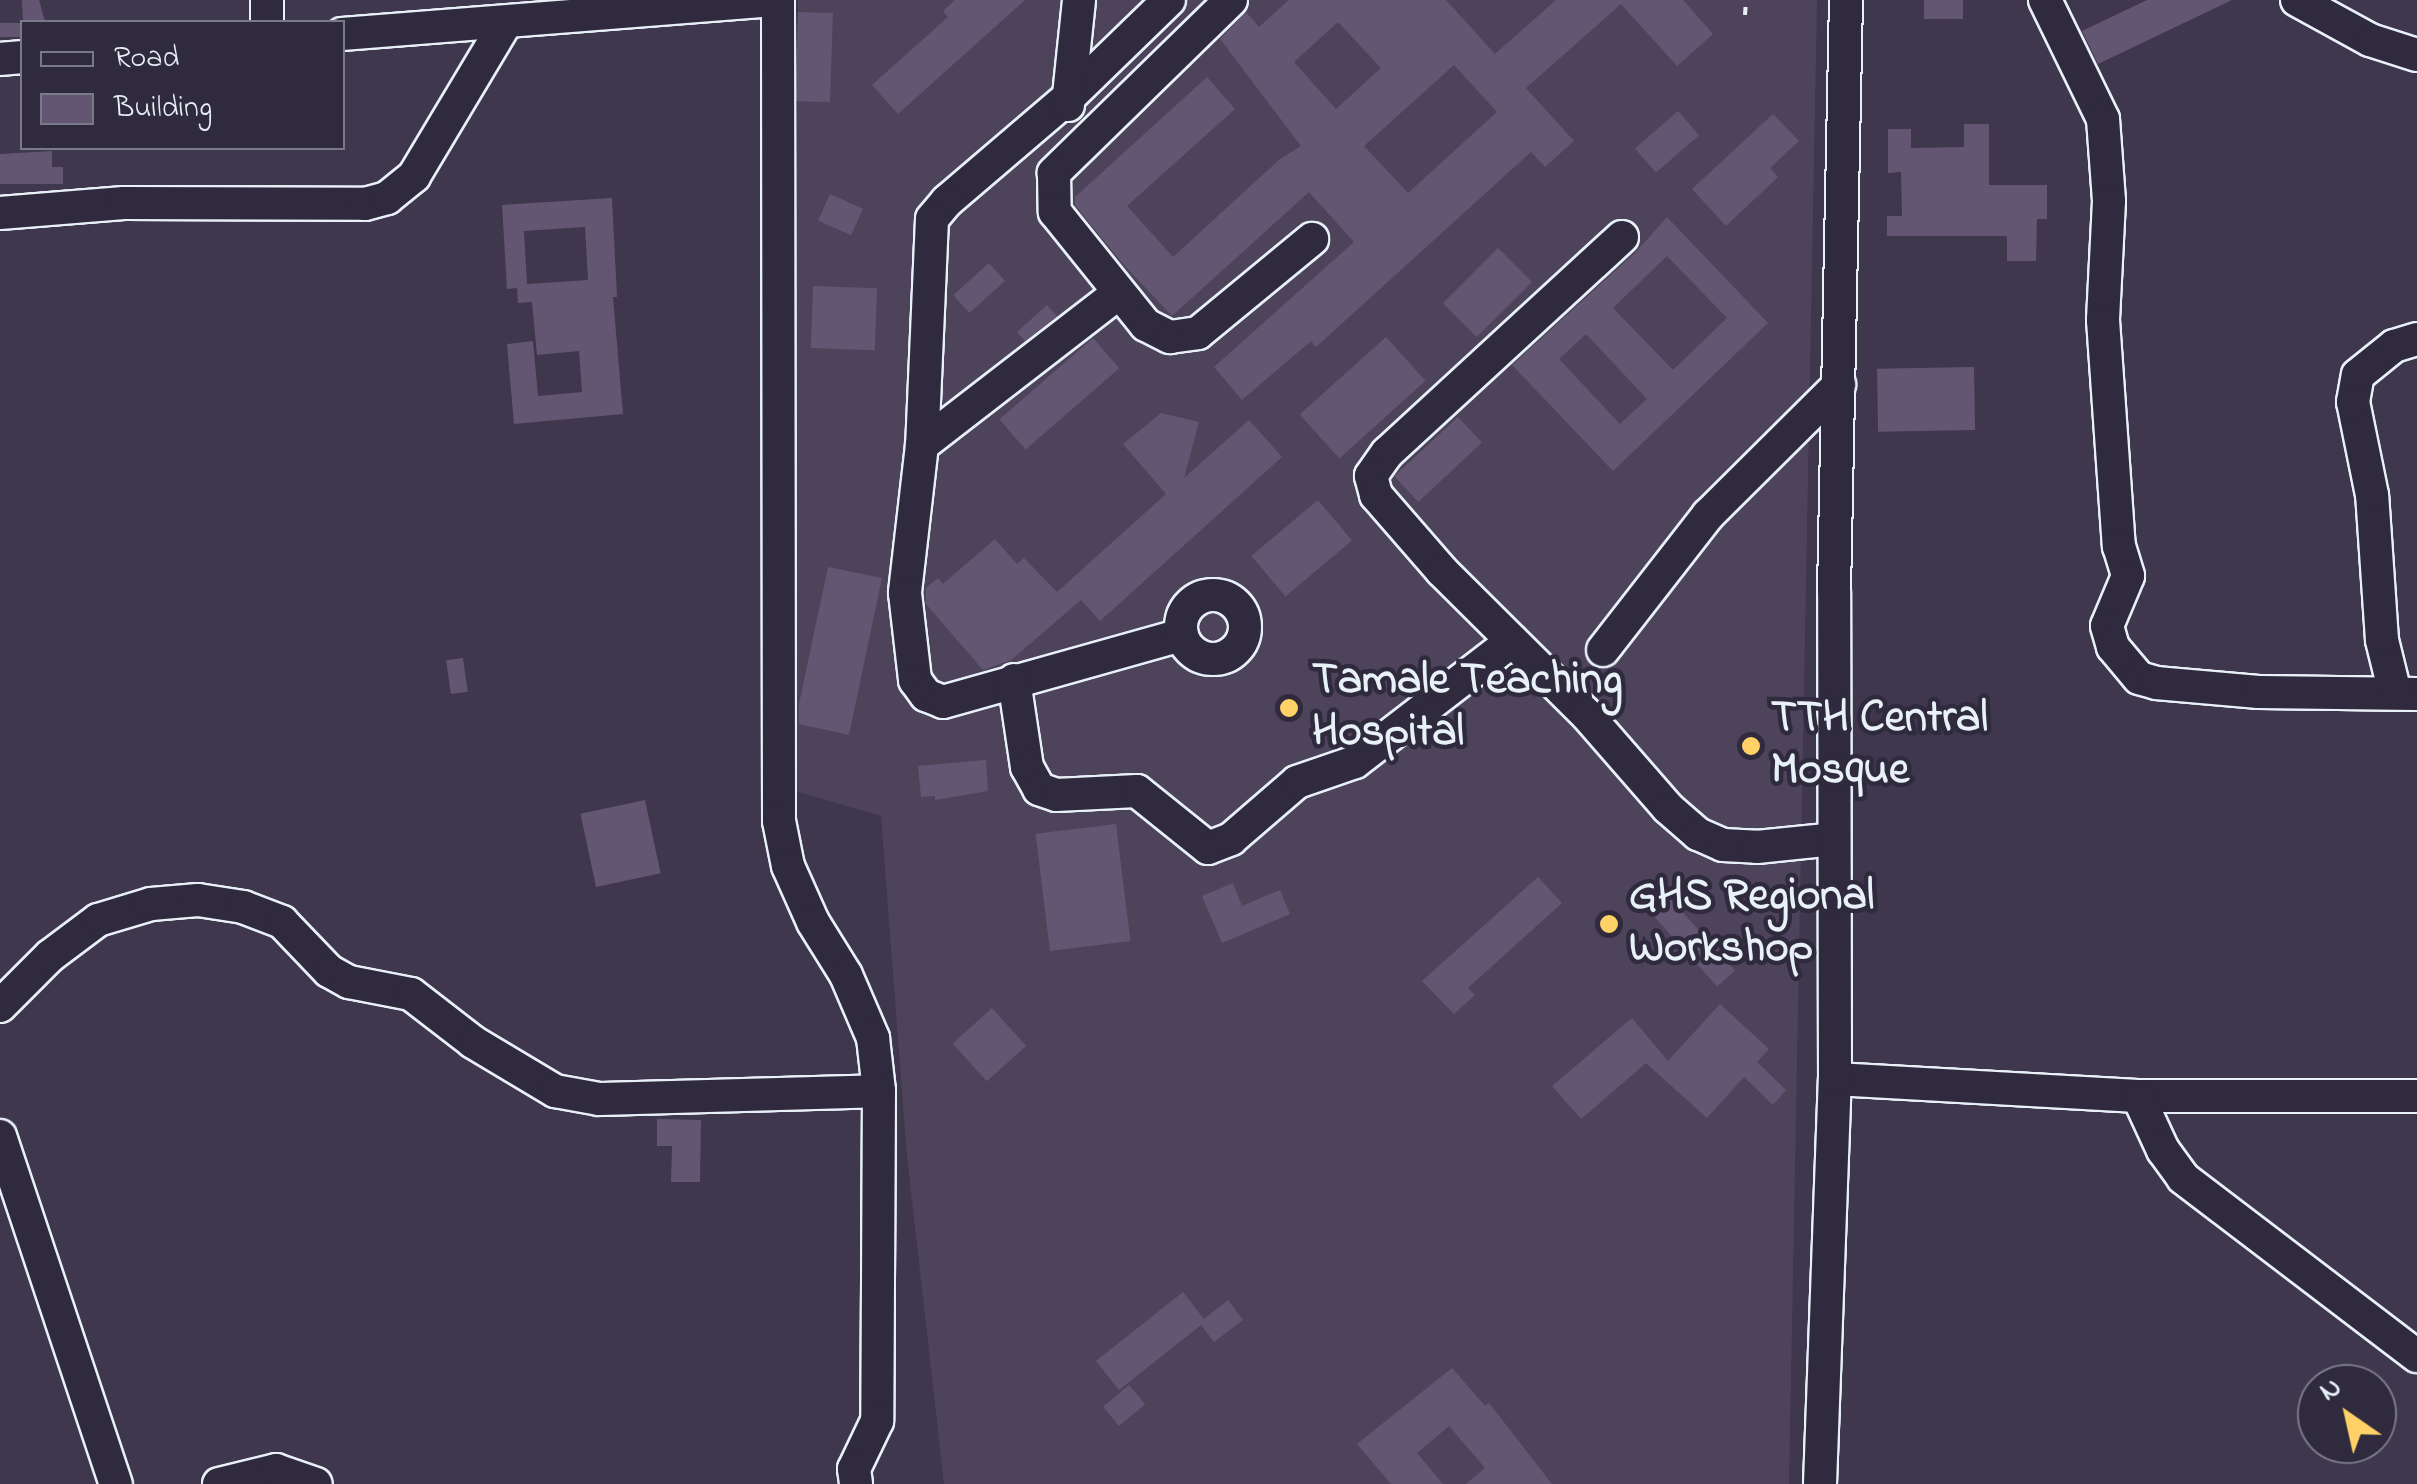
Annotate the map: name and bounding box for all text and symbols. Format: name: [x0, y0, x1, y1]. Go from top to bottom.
legend: [20, 20, 345, 150]
text: Road: [114, 37, 179, 81]
text: Building: [114, 87, 212, 131]
place label: Tamale Teaching Hospital: [1312, 655, 1622, 761]
place label: TTH Central Mosque: [1771, 693, 1988, 799]
marker: Tamale Teaching Hospital: [1276, 695, 1302, 721]
marker: TTH Central Mosque: [1740, 735, 1762, 757]
place label: GHS Regional Workshop: [1629, 871, 1874, 977]
marker: GHS Regional Workshop: [1598, 913, 1620, 935]
north arrow: [2297, 1364, 2397, 1464]
text: N: [2312, 1368, 2350, 1413]

